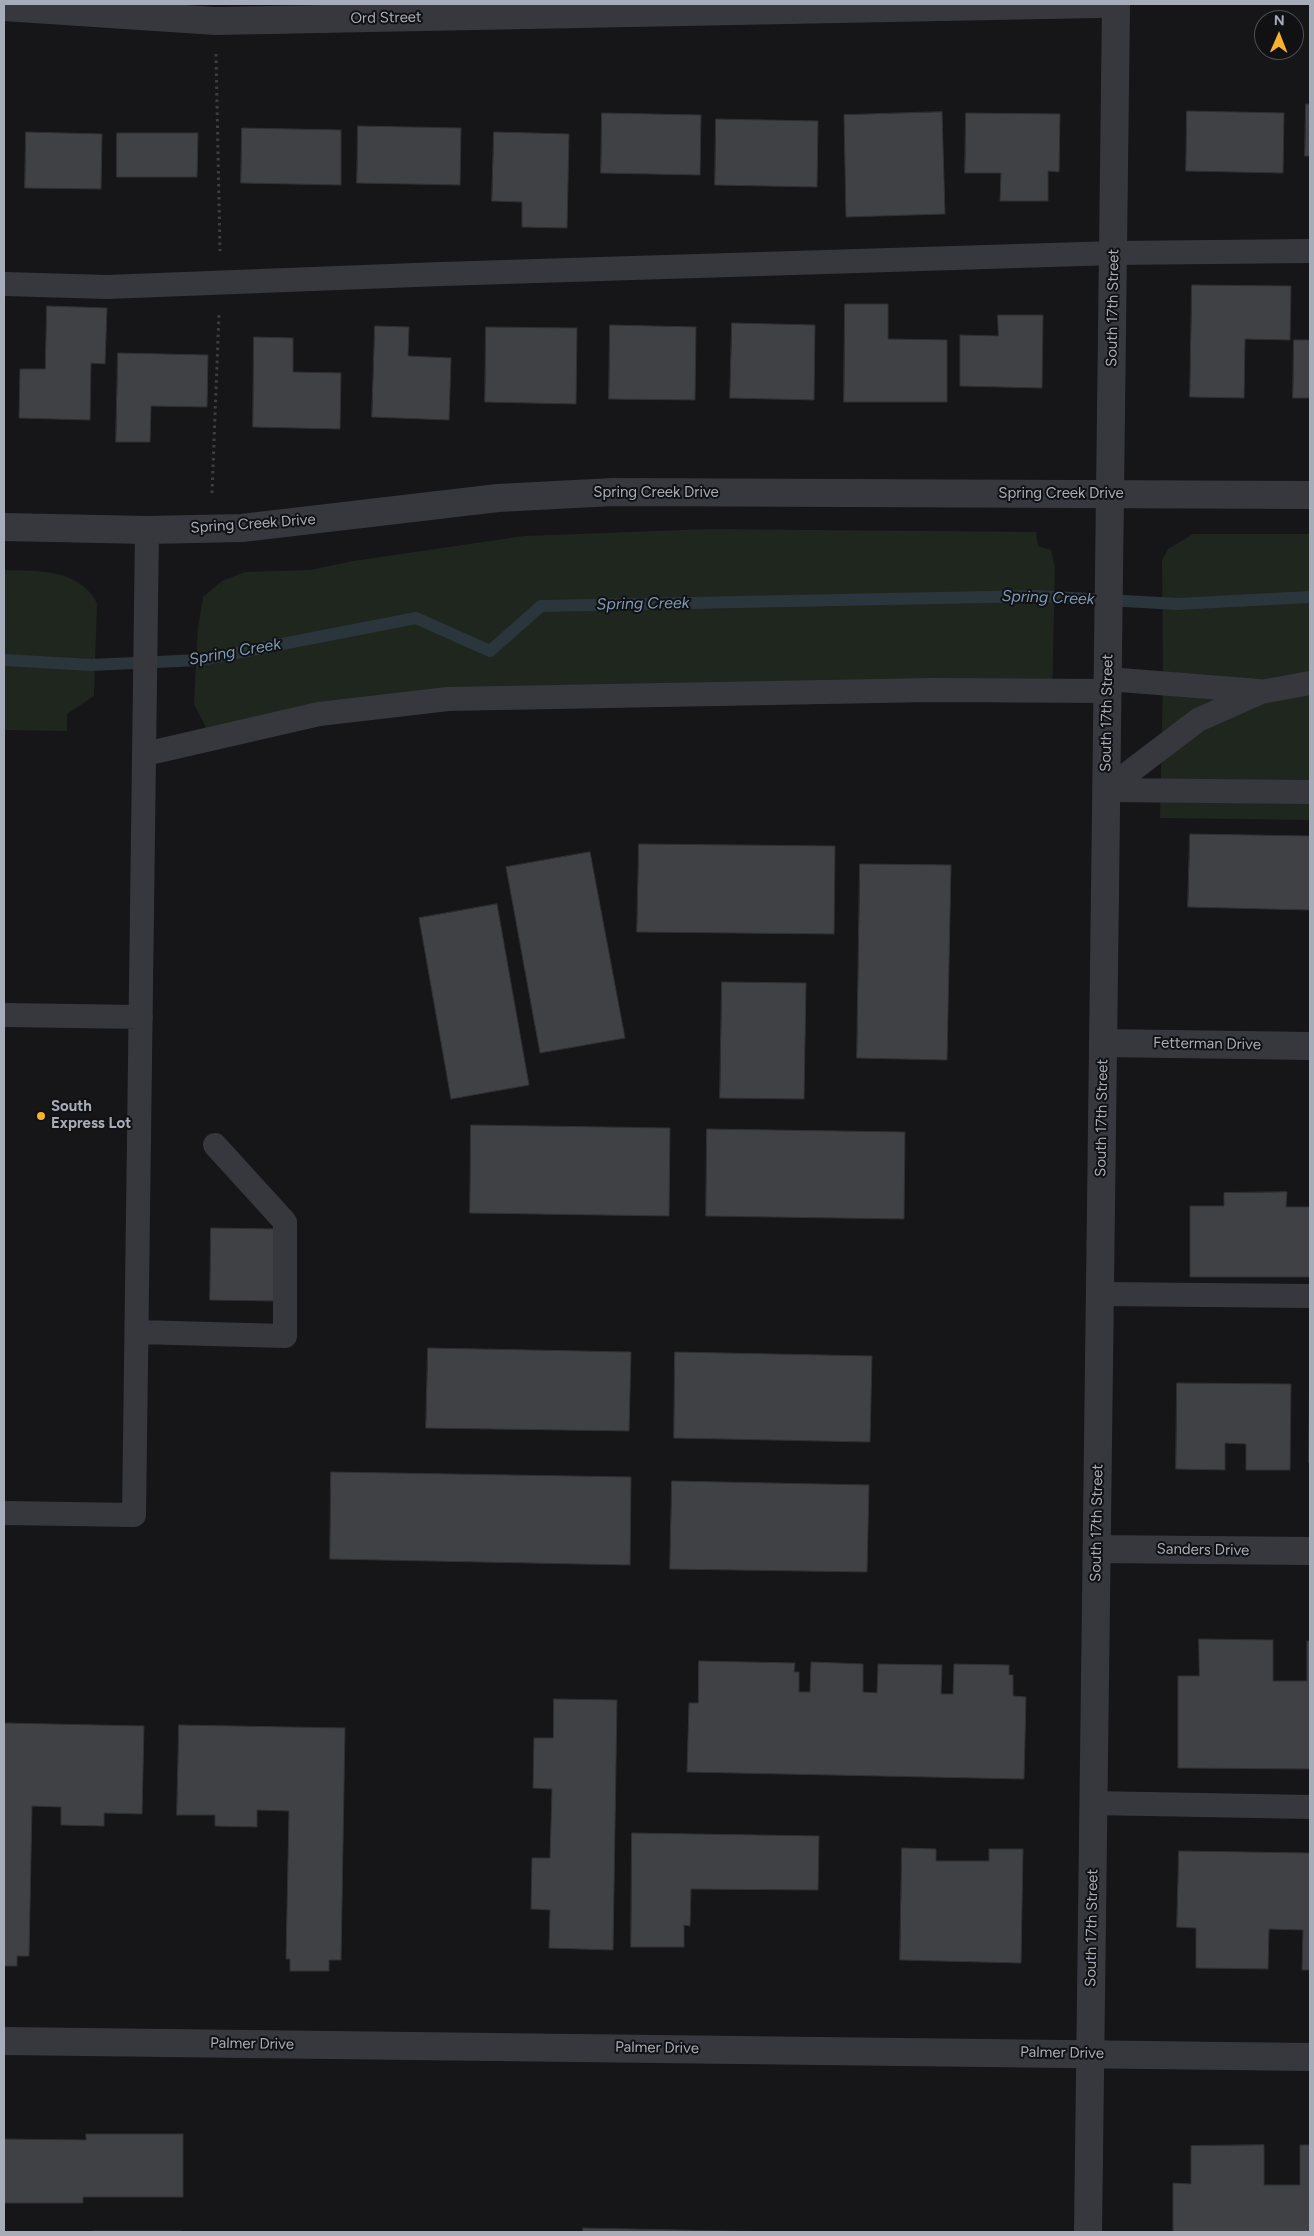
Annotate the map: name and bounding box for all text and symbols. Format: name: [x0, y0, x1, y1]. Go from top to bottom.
street label: Ord Street: [350, 8, 422, 28]
north arrow: [1254, 10, 1304, 60]
text: N: [1274, 12, 1285, 29]
street label: South 17th Street: [1103, 249, 1123, 367]
street label: Spring Creek Drive: [593, 484, 719, 502]
street label: Spring Creek Drive: [998, 485, 1124, 503]
street label: Spring Creek Drive: [190, 511, 316, 537]
water label: Spring Creek: [1001, 587, 1095, 609]
water label: Spring Creek: [596, 594, 690, 614]
water label: Spring Creek: [188, 634, 282, 670]
street label: South 17th Street: [1097, 654, 1117, 772]
street label: Fetterman Drive: [1153, 1034, 1261, 1054]
street label: South 17th Street: [1092, 1059, 1112, 1177]
place label: South Express Lot: [51, 1098, 131, 1133]
marker: South Express Lot: [35, 1110, 47, 1122]
street label: South 17th Street: [1087, 1464, 1107, 1582]
street label: Sanders Drive: [1157, 1540, 1249, 1560]
street label: South 17th Street: [1082, 1869, 1102, 1987]
street label: Palmer Drive: [210, 2034, 294, 2054]
street label: Palmer Drive: [615, 2038, 699, 2058]
street label: Palmer Drive: [1020, 2043, 1104, 2063]

